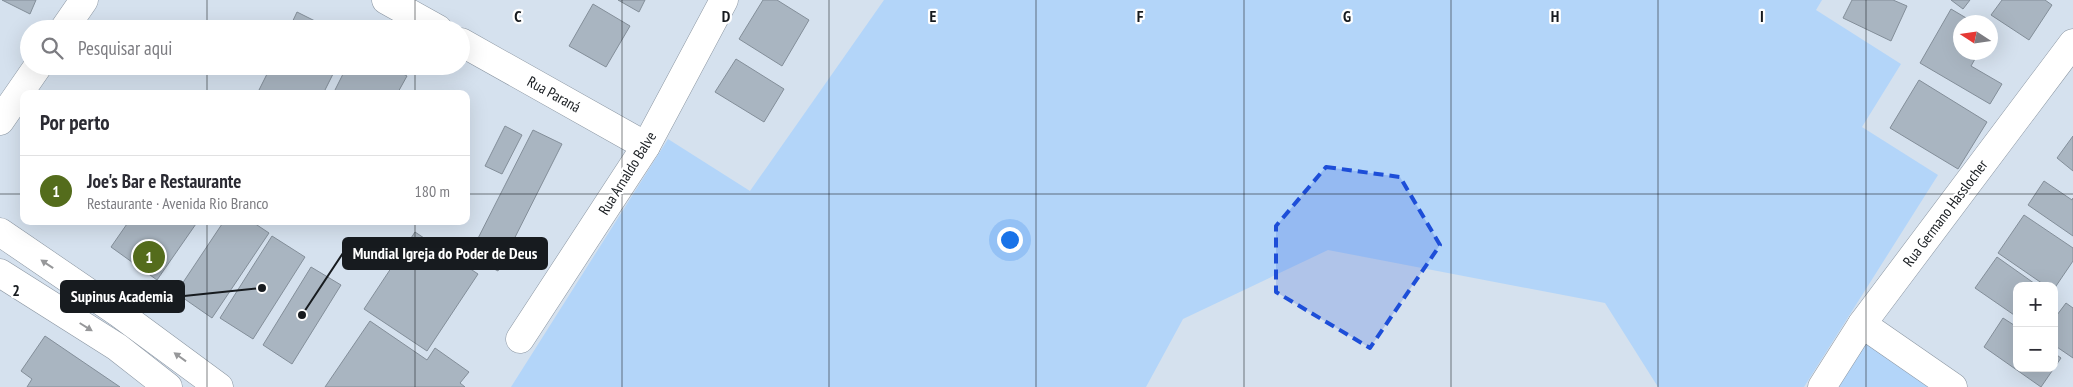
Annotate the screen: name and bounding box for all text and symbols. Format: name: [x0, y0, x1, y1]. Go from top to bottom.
text: C: [514, 6, 522, 26]
text: D: [722, 6, 731, 26]
text: E: [930, 6, 937, 26]
text: F: [1137, 6, 1144, 26]
text: G: [1343, 6, 1351, 26]
text: H: [1551, 6, 1559, 26]
text: I: [1760, 6, 1764, 26]
north arrow: [1953, 15, 1998, 60]
search box: [20, 20, 470, 75]
icon: search: [38, 34, 66, 62]
text: Pesquisar aqui: [78, 36, 172, 60]
street label: Rua Paraná: [524, 72, 584, 116]
text: Por perto: [40, 109, 110, 136]
street label: Rua Arnaldo Balve: [594, 128, 660, 218]
street label: Rua Germano Hasslocher: [1899, 155, 1992, 270]
text: Joe's Bar e Restaurante: [87, 169, 241, 193]
text: 1: [52, 181, 60, 201]
text: 180 m: [415, 181, 450, 201]
text: Restaurante · Avenida Rio Branco: [87, 193, 269, 213]
your location: [997, 227, 1023, 253]
pin: 1: [133, 238, 165, 276]
callout: Mundial Igreja do Poder de Deus: [343, 238, 547, 269]
text: Mundial Igreja do Poder de Deus: [353, 243, 538, 263]
one-way arrow: [40, 259, 54, 269]
text: 2: [12, 280, 20, 300]
callout: Supinus Academia: [61, 281, 184, 312]
map controls: [2013, 282, 2058, 372]
button: +: [2013, 282, 2058, 327]
text: Supinus Academia: [71, 286, 174, 306]
one-way arrow: [79, 322, 92, 332]
button: −: [2013, 327, 2058, 372]
one-way arrow: [174, 352, 187, 363]

